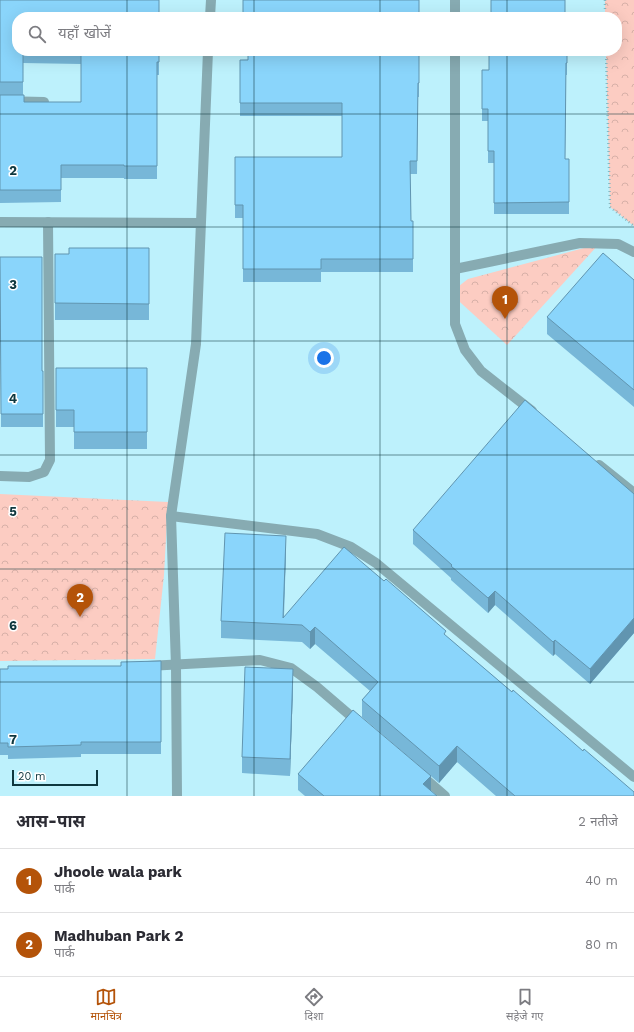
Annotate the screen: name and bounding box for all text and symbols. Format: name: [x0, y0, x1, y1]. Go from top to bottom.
search box: [12, 12, 622, 56]
icon: search: [26, 23, 48, 45]
text: यहाँ खोजें: [58, 24, 111, 42]
text: 2: [9, 163, 17, 178]
text: 3: [9, 277, 17, 292]
pin: 1: [492, 286, 518, 319]
your location: [314, 348, 334, 368]
text: 4: [9, 391, 18, 406]
text: 5: [9, 504, 17, 519]
pin: 2: [67, 584, 93, 617]
text: 6: [9, 618, 17, 633]
text: 7: [9, 732, 17, 747]
scale bar: [12, 768, 98, 787]
text: 20 m: [18, 770, 46, 783]
text: आस-पास: [16, 811, 85, 831]
text: 2 नतीजे: [578, 814, 618, 829]
text: Jhoole wala park: [54, 863, 182, 881]
text: 1: [26, 873, 32, 888]
text: 40 m: [585, 873, 618, 888]
text: पार्क: [54, 881, 75, 896]
text: Madhuban Park 2: [54, 927, 183, 945]
text: 2: [25, 937, 33, 952]
text: 80 m: [585, 937, 618, 952]
text: पार्क: [54, 945, 75, 960]
tab: मानचित्र: [91, 986, 122, 1024]
tab: दिशा: [303, 986, 325, 1024]
tab: सहेजे गए: [506, 986, 543, 1024]

